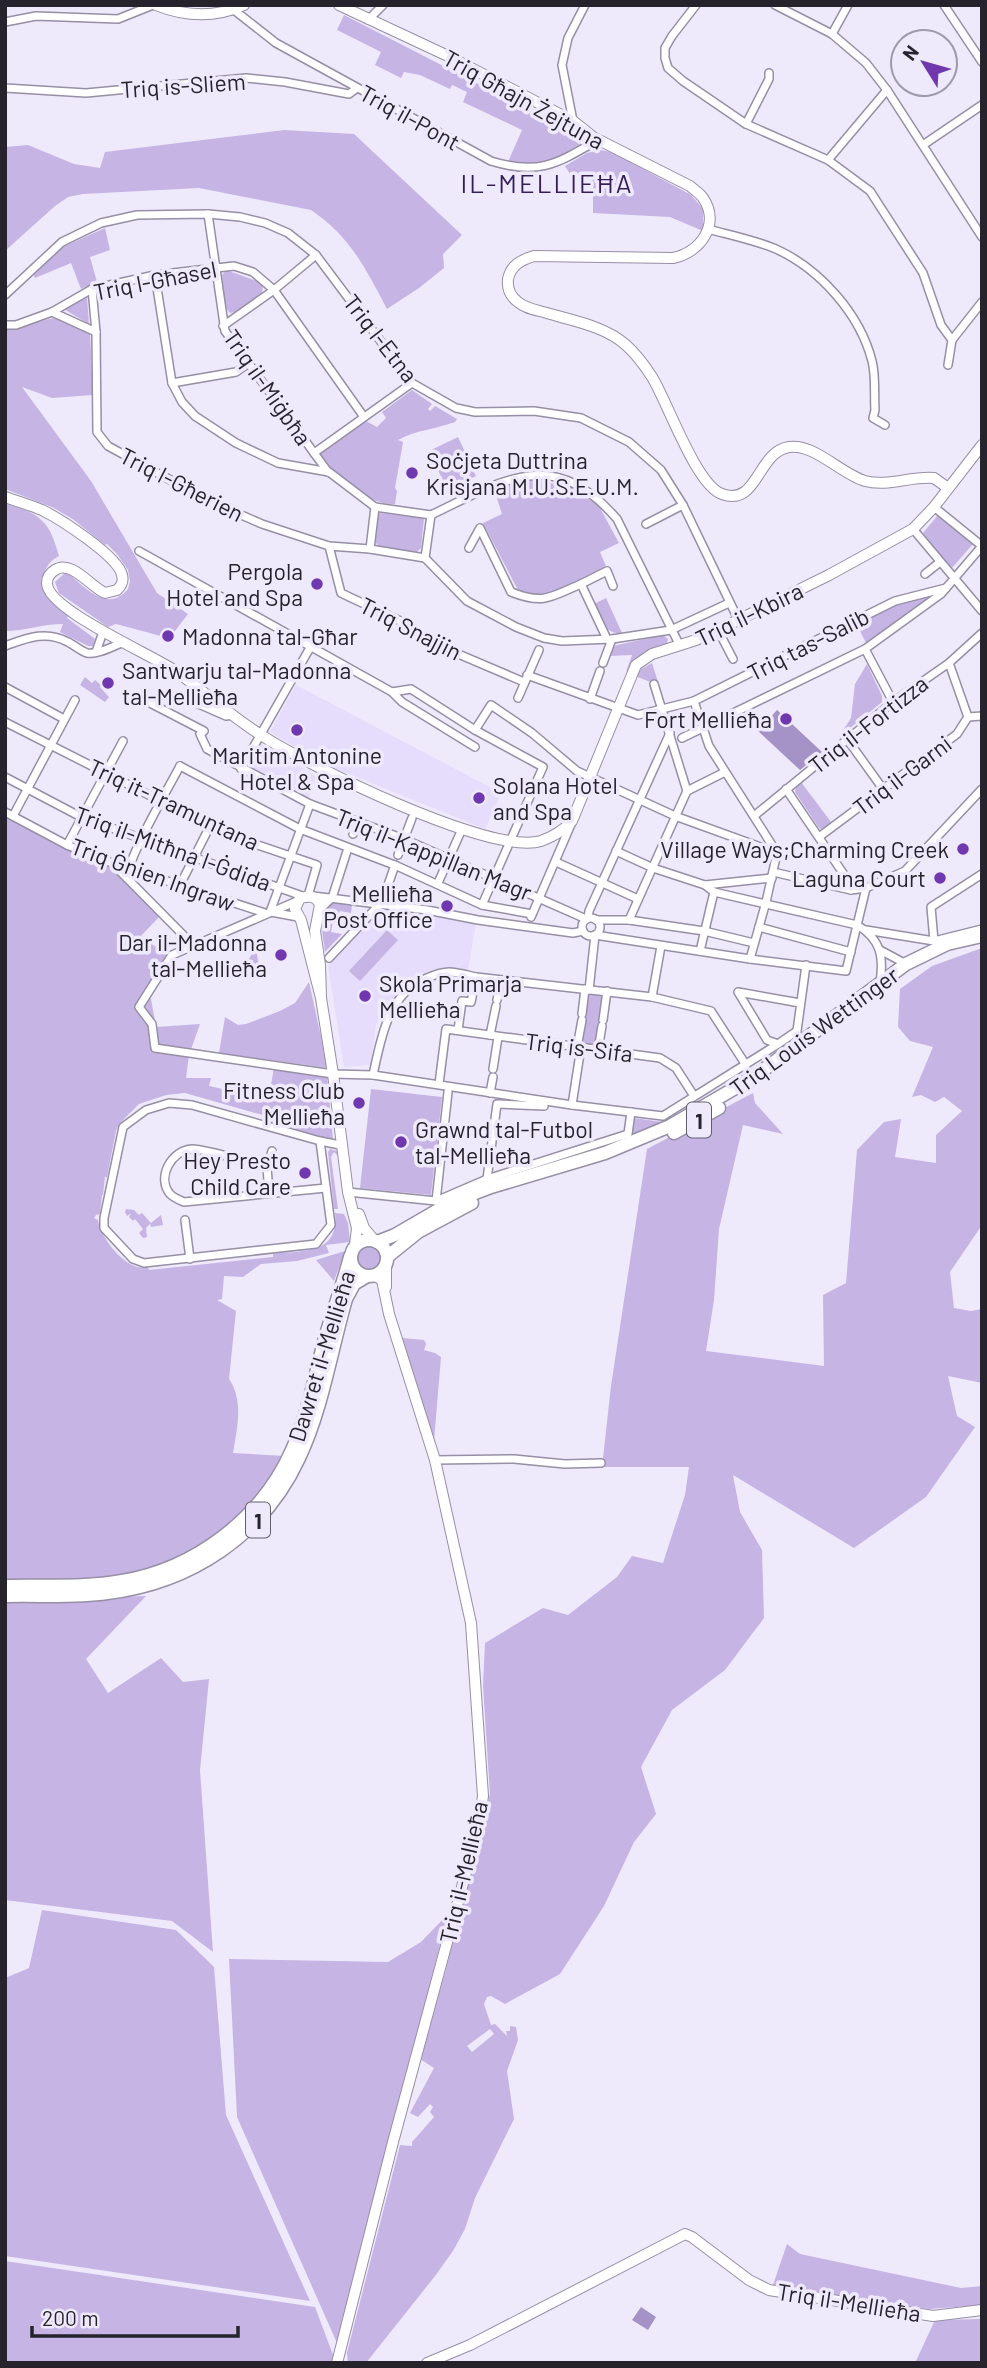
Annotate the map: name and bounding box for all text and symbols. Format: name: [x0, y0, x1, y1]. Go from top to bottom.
north arrow: [889, 28, 959, 98]
text: N: [897, 40, 923, 64]
street label: Triq Għajn Żejtuna: [439, 43, 609, 155]
street label: Triq is-Sliem: [120, 67, 246, 103]
street label: Triq il-Pont: [355, 78, 465, 156]
district label: IL-MELLIEĦA: [461, 167, 633, 198]
street label: Triq l-Għasel: [91, 254, 219, 306]
street label: Triq l-Etna: [338, 288, 424, 388]
street label: Triq il-Miġbħa: [218, 324, 318, 450]
street label: Triq l-Għerien: [115, 441, 249, 527]
place label: Soċjeta Duttrina Krisjana M.U.S.E.U.M.: [426, 446, 639, 500]
marker: Soċjeta Duttrina Krisjana M.U.S.E.U.M.: [404, 465, 420, 481]
place label: Pergola Hotel and Spa: [166, 557, 303, 611]
marker: Pergola Hotel and Spa: [309, 576, 325, 592]
street label: Triq il-Kbira: [691, 576, 807, 652]
street label: Triq Snajjin: [355, 590, 467, 666]
street label: Triq tas-Salib: [743, 601, 873, 687]
place label: Madonna tal-Għar: [182, 622, 358, 650]
marker: Madonna tal-Għar: [160, 628, 176, 644]
place label: Santwarju tal-Madonna tal-Mellieħa: [122, 656, 351, 710]
street label: Triq il-Fortizza: [803, 669, 933, 779]
marker: Santwarju tal-Madonna tal-Mellieħa: [100, 675, 116, 691]
place label: Fort Mellieħa: [644, 705, 772, 733]
marker: Fort Mellieħa: [778, 711, 794, 727]
marker: Maritim Antonine Hotel & Spa: [289, 722, 305, 738]
street label: Triq il-Garni: [847, 729, 957, 821]
place label: Maritim Antonine Hotel & Spa: [212, 741, 382, 795]
street label: Triq it-Tramuntana: [84, 752, 264, 856]
place label: Solana Hotel and Spa: [493, 771, 618, 825]
marker: Solana Hotel and Spa: [471, 790, 487, 806]
street label: Triq il-Mitħna l-Ġdida: [71, 800, 275, 896]
street label: Triq il-Kappillan Magr: [332, 802, 537, 906]
street label: Triq Ġnien Ingraw: [67, 831, 239, 917]
place label: Village Ways;Charming Creek: [660, 835, 949, 863]
marker: Village Ways;Charming Creek: [955, 841, 971, 857]
place label: Laguna Court: [792, 864, 926, 892]
marker: Laguna Court: [932, 870, 948, 886]
place label: Mellieħa Post Office: [323, 879, 433, 933]
marker: Mellieħa Post Office: [439, 898, 455, 914]
place label: Dar il-Madonna tal-Mellieħa: [118, 928, 267, 982]
marker: Dar il-Madonna tal-Mellieħa: [273, 947, 289, 963]
street label: Triq Louis Wettinger: [724, 960, 904, 1102]
place label: Skola Primarja Mellieħa: [379, 969, 522, 1023]
marker: Skola Primarja Mellieħa: [357, 988, 373, 1004]
street label: Triq is-Sifa: [524, 1027, 634, 1067]
place label: Fitness Club Mellieħa: [223, 1076, 345, 1130]
marker: Fitness Club Mellieħa: [351, 1095, 367, 1111]
road number: 1: [687, 1102, 711, 1138]
place label: Grawnd tal-Futbol tal-Mellieħa: [415, 1115, 593, 1169]
marker: Grawnd tal-Futbol tal-Mellieħa: [393, 1134, 409, 1150]
place label: Hey Presto Child Care: [183, 1146, 291, 1200]
marker: Hey Presto Child Care: [297, 1165, 313, 1181]
street label: Dawret il-Mellieħa: [282, 1267, 360, 1445]
road number: 1: [246, 1502, 270, 1538]
street label: Triq il-Mellieħa: [433, 1798, 493, 1946]
street label: Triq il-Mellieħa: [775, 2277, 923, 2327]
scale bar: [32, 2294, 238, 2338]
text: 200 m: [42, 2305, 99, 2330]

